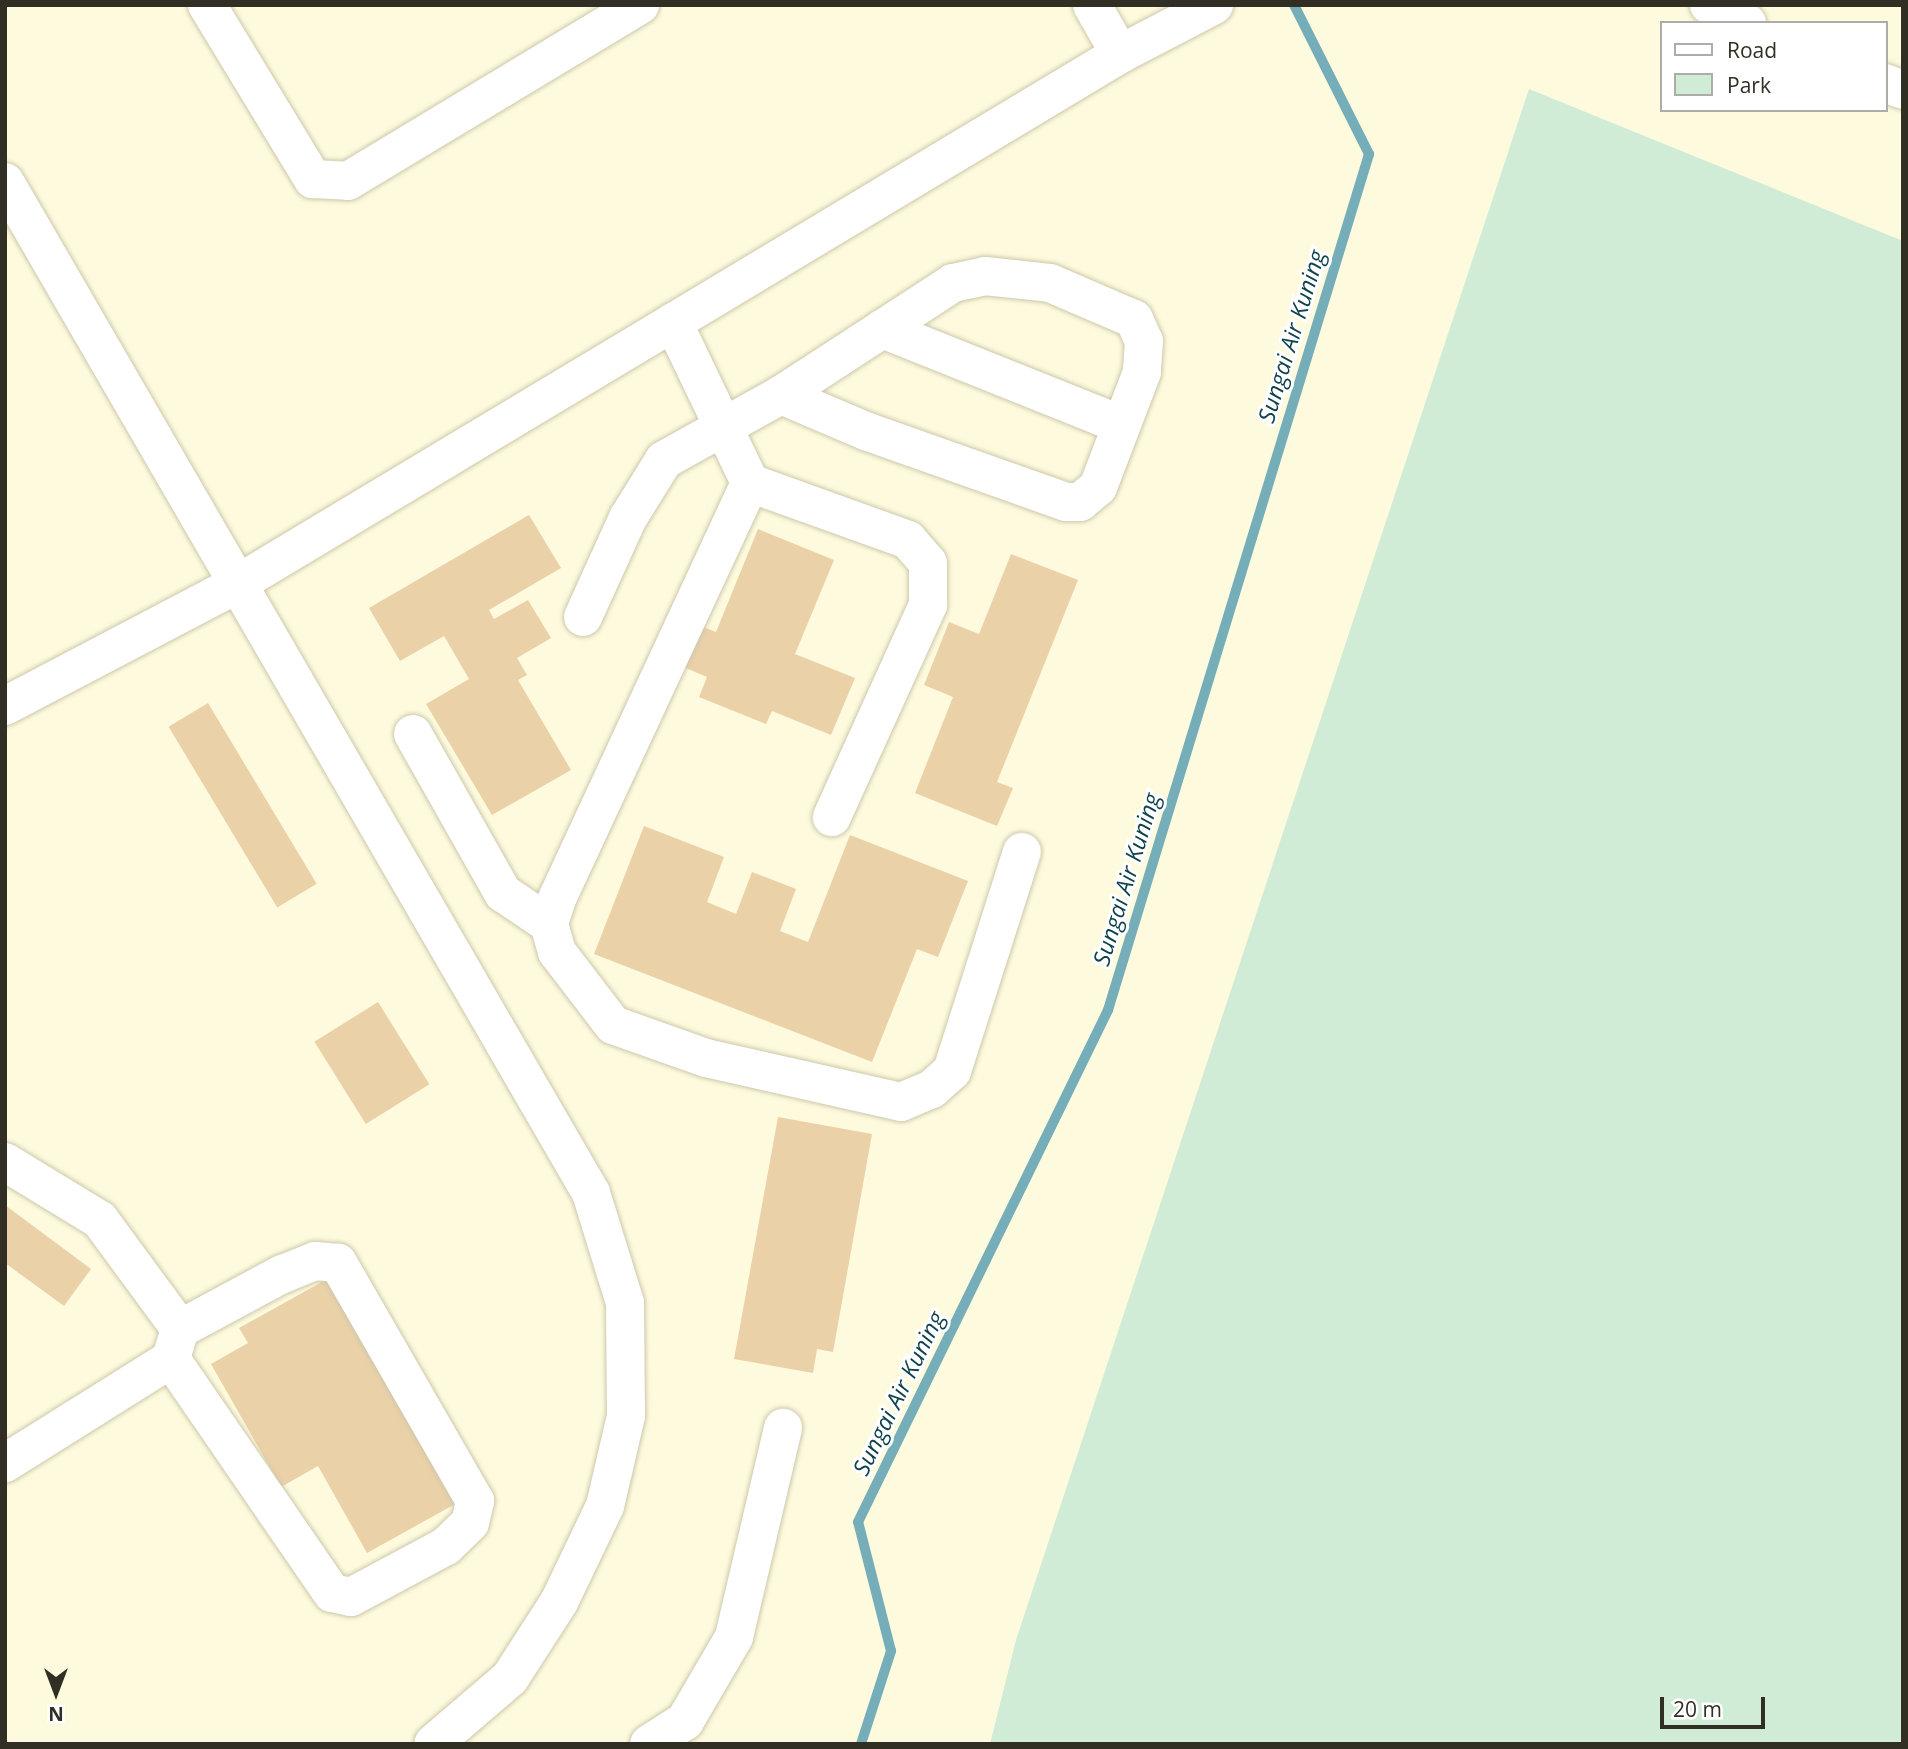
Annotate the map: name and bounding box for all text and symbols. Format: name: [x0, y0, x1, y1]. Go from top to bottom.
legend: [1660, 21, 1887, 112]
text: Road: [1727, 36, 1777, 64]
text: Park: [1727, 71, 1771, 99]
water label: Sungai Air Kuning: [1252, 246, 1330, 426]
water label: Sungai Air Kuning: [1087, 789, 1165, 969]
water label: Sungai Air Kuning: [846, 1307, 950, 1479]
north arrow: [21, 1658, 91, 1728]
scale bar: [1663, 1682, 1768, 1726]
text: 20 m: [1673, 1695, 1722, 1723]
text: N: [48, 1701, 64, 1727]

